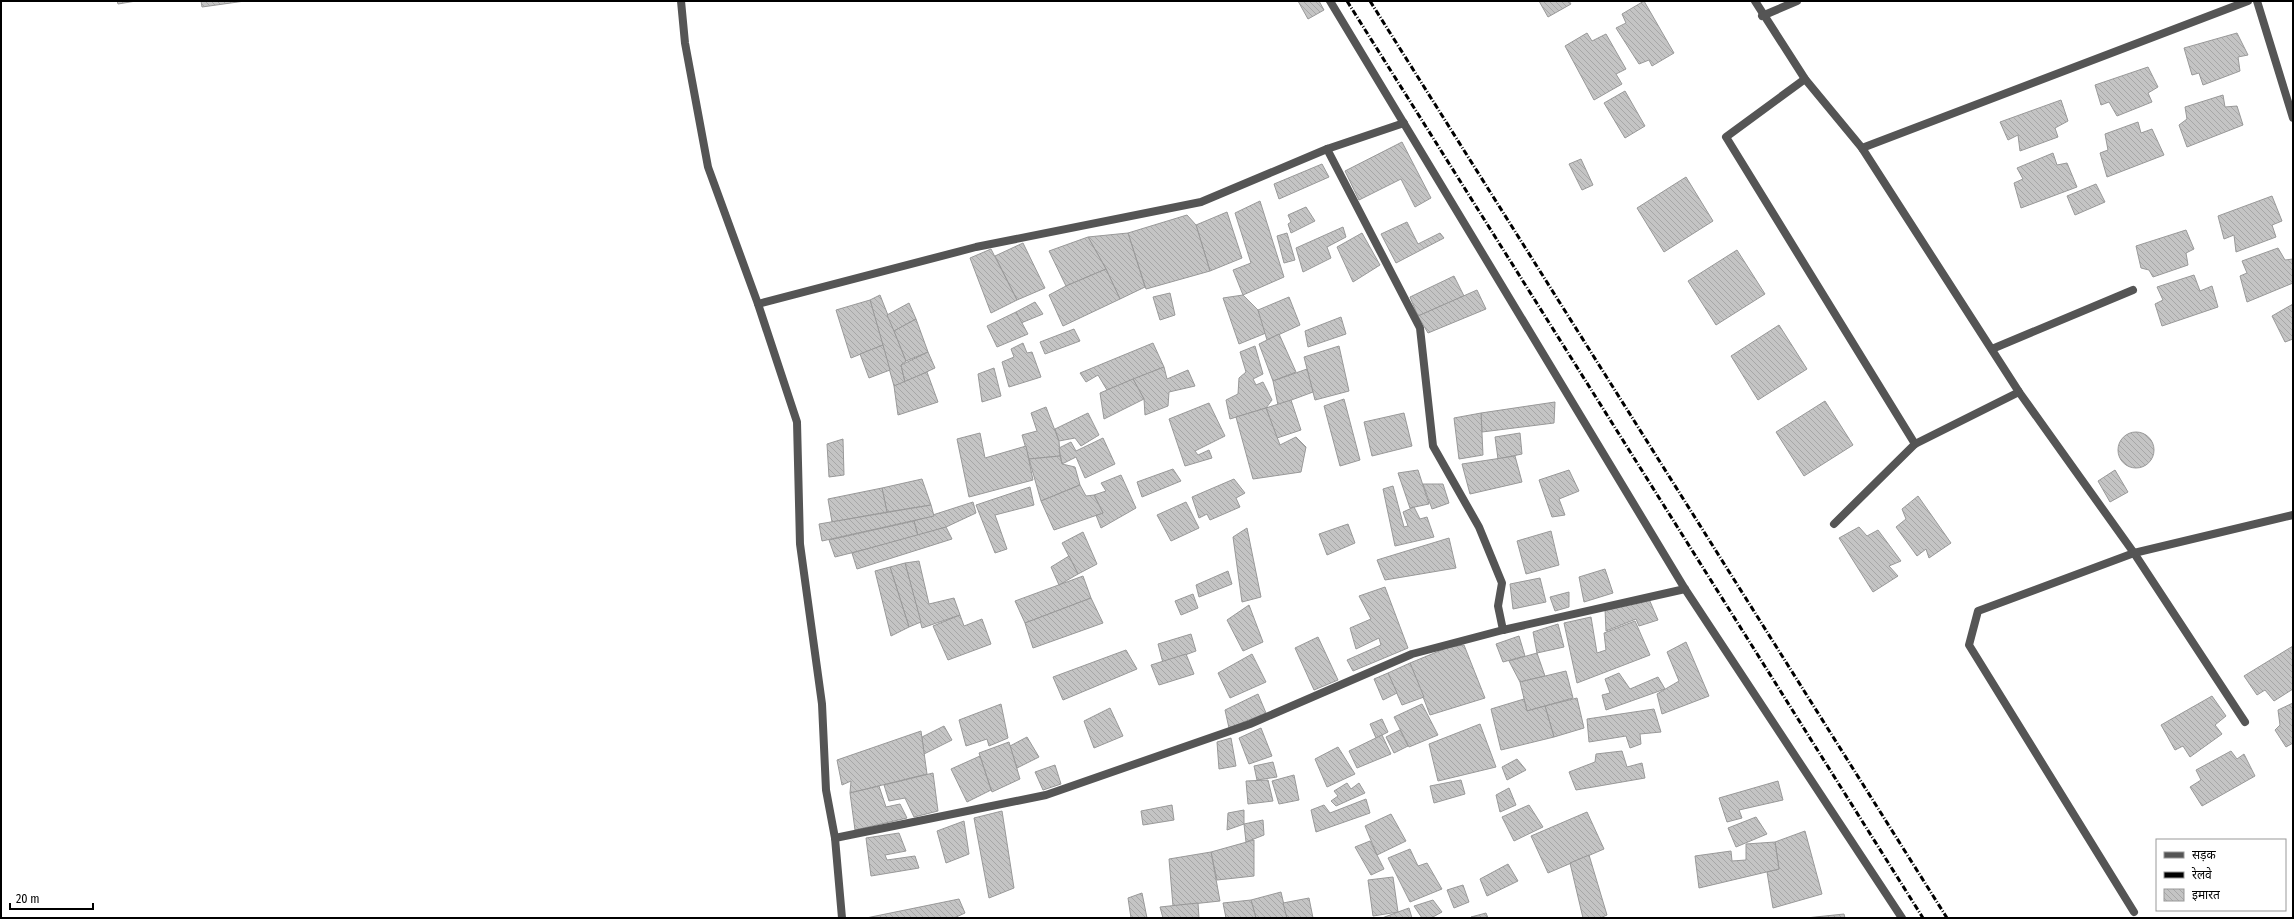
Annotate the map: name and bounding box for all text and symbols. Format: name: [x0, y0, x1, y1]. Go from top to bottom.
legend: [2156, 839, 2286, 911]
text: सड़क: [2192, 848, 2217, 862]
text: रेलवे: [2192, 867, 2212, 882]
scale bar: [10, 885, 93, 911]
text: इमारत: [2192, 888, 2221, 902]
text: 20 m: [16, 892, 40, 906]

